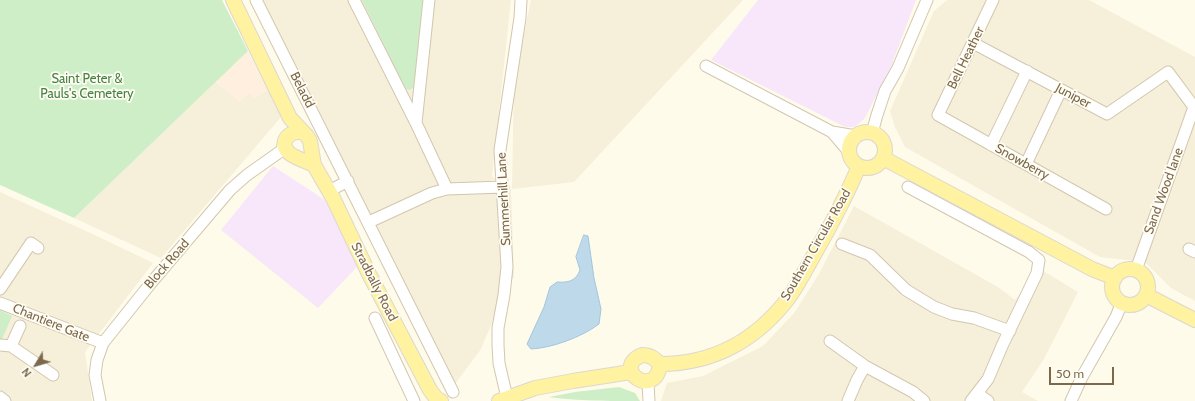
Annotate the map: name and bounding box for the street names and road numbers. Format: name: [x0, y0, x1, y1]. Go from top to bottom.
street label: Bell Heather: [944, 24, 988, 92]
street label: Beladd: [286, 69, 318, 111]
street label: Juniper: [1053, 80, 1093, 112]
street label: Snowberry: [992, 141, 1052, 183]
street label: Sand Wood lane: [1141, 146, 1187, 236]
street label: Summerhill Lane: [494, 152, 514, 246]
street label: Southern Circular Road: [778, 186, 854, 304]
street label: Block Road: [141, 236, 193, 292]
street label: Stradbally Road: [347, 240, 401, 324]
street label: Chantiere Gate: [10, 300, 92, 346]

